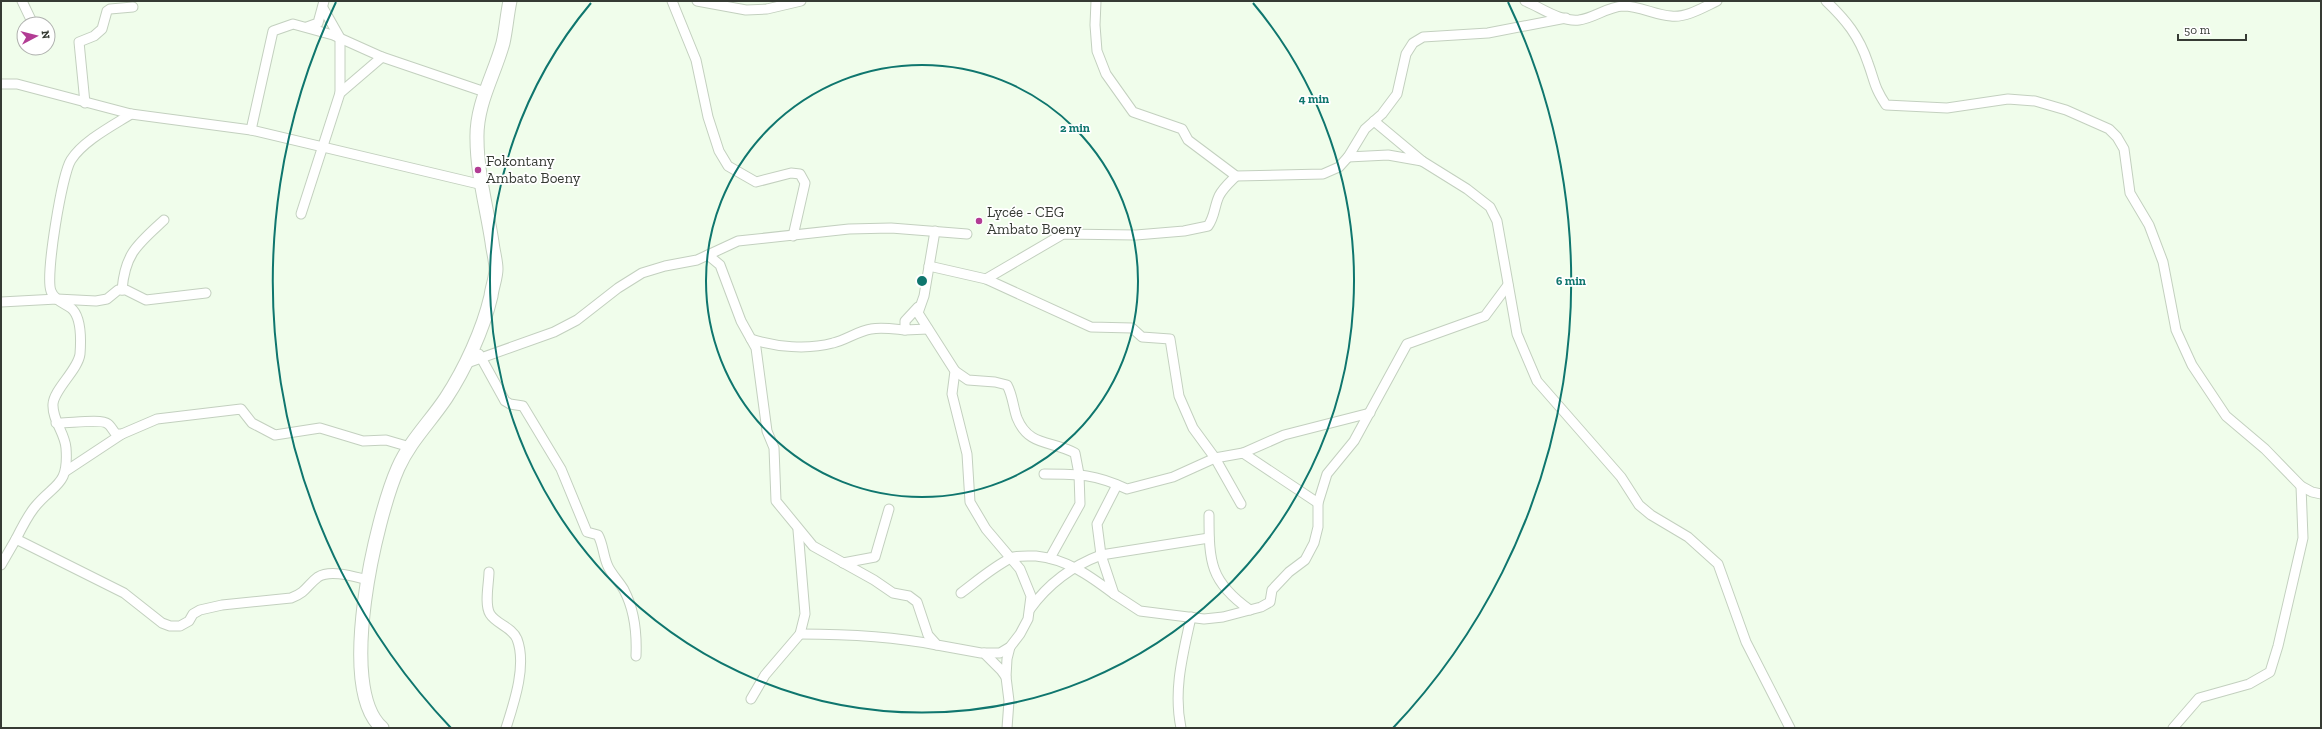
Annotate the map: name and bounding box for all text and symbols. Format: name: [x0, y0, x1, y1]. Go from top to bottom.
north arrow: [16, 16, 56, 56]
scale bar: [2178, 16, 2246, 42]
text: 50 m: [2184, 23, 2211, 37]
text: N: [38, 30, 52, 40]
text: 4 min: [1299, 92, 1329, 106]
text: 2 min: [1060, 121, 1090, 135]
place label: Fokontany Ambato Boeny: [486, 152, 581, 187]
marker: Fokontany Ambato Boeny: [473, 165, 483, 175]
place label: Lycée - CEG Ambato Boeny: [987, 203, 1082, 238]
marker: Lycée - CEG Ambato Boeny: [974, 216, 984, 226]
centre of rings: [915, 274, 929, 288]
text: 6 min: [1556, 274, 1586, 288]

